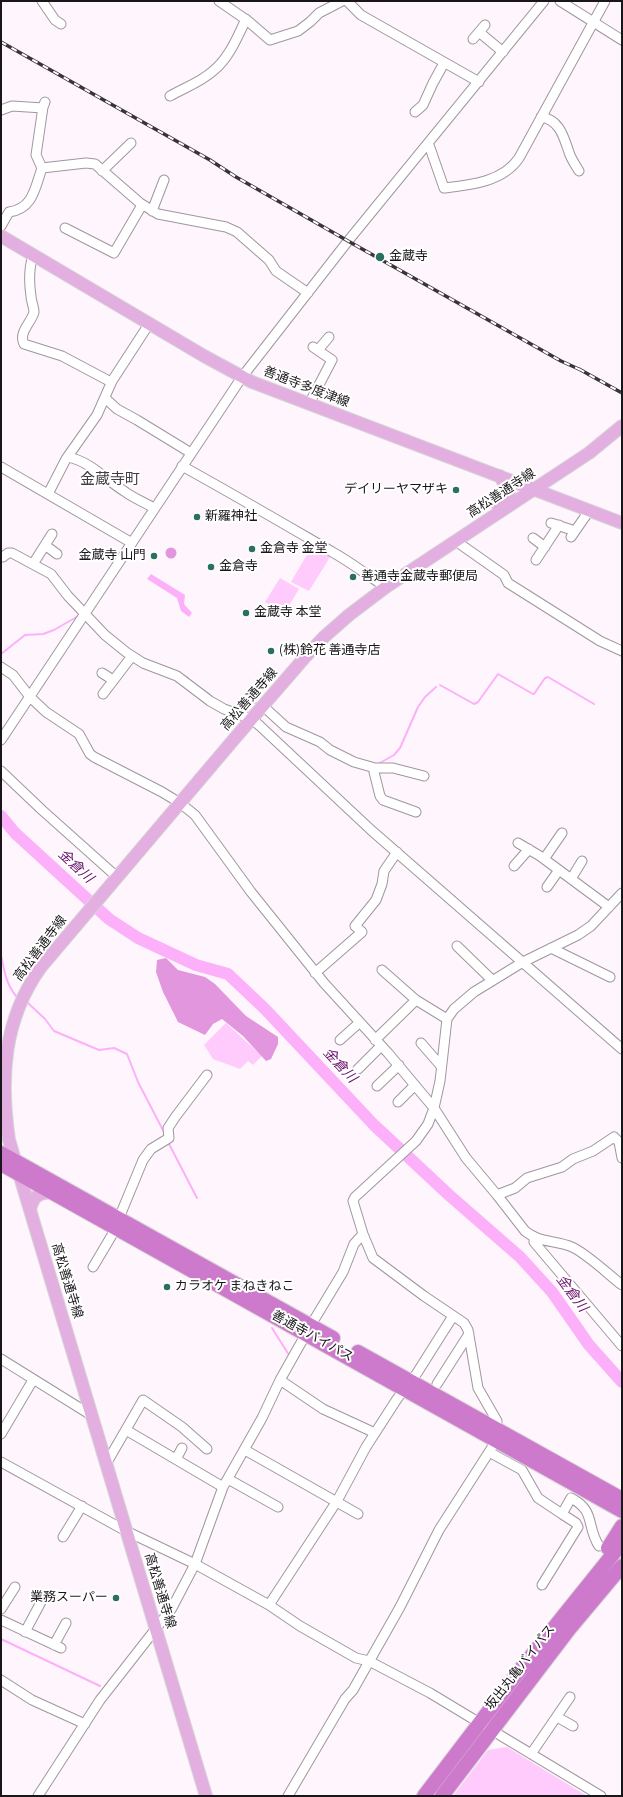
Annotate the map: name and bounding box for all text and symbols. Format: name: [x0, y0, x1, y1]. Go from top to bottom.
place label: 金蔵寺: [389, 249, 428, 265]
marker: 金蔵寺: [374, 251, 386, 263]
street label: 善通寺多度津線: [261, 364, 351, 412]
street label: 高松善通寺線: [465, 466, 539, 522]
district label: 金蔵寺町: [80, 472, 140, 490]
place label: デイリーヤマザキ: [344, 482, 448, 498]
marker: デイリーヤマザキ: [451, 485, 461, 495]
place label: 新羅神社: [205, 509, 257, 525]
marker: 新羅神社: [192, 512, 202, 522]
place label: 金倉寺 金堂: [260, 541, 328, 557]
marker: 金倉寺 金堂: [247, 544, 257, 554]
place label: 金蔵寺 山門: [78, 548, 146, 564]
marker: 金蔵寺 山門: [149, 551, 159, 561]
place label: 金倉寺: [219, 559, 258, 575]
marker: 金倉寺: [206, 562, 216, 572]
place label: 善通寺金蔵寺郵便局: [361, 569, 478, 585]
marker: 善通寺金蔵寺郵便局: [348, 572, 358, 582]
place label: 金蔵寺 本堂: [254, 605, 322, 621]
marker: 金蔵寺 本堂: [241, 608, 251, 618]
place label: (株)鈴花 善通寺店: [279, 643, 380, 659]
marker: (株)鈴花 善通寺店: [266, 646, 276, 656]
street label: 高松善通寺線: [219, 665, 281, 735]
water label: 金倉川: [54, 847, 96, 887]
street label: 高松善通寺線: [11, 913, 71, 985]
water label: 金倉川: [319, 1045, 359, 1087]
street label: 高松善通寺線: [47, 1241, 85, 1321]
water label: 金倉川: [552, 1272, 590, 1316]
place label: カラオケ まねきねこ: [175, 1279, 295, 1295]
marker: カラオケ まねきねこ: [162, 1282, 172, 1292]
street label: 善通寺バイパス: [268, 1308, 356, 1366]
street label: 高松善通寺線: [140, 1551, 178, 1631]
place label: 業務スーパー: [30, 1590, 108, 1606]
marker: 業務スーパー: [111, 1593, 121, 1603]
street label: 坂出丸亀バイパス: [483, 1622, 559, 1714]

